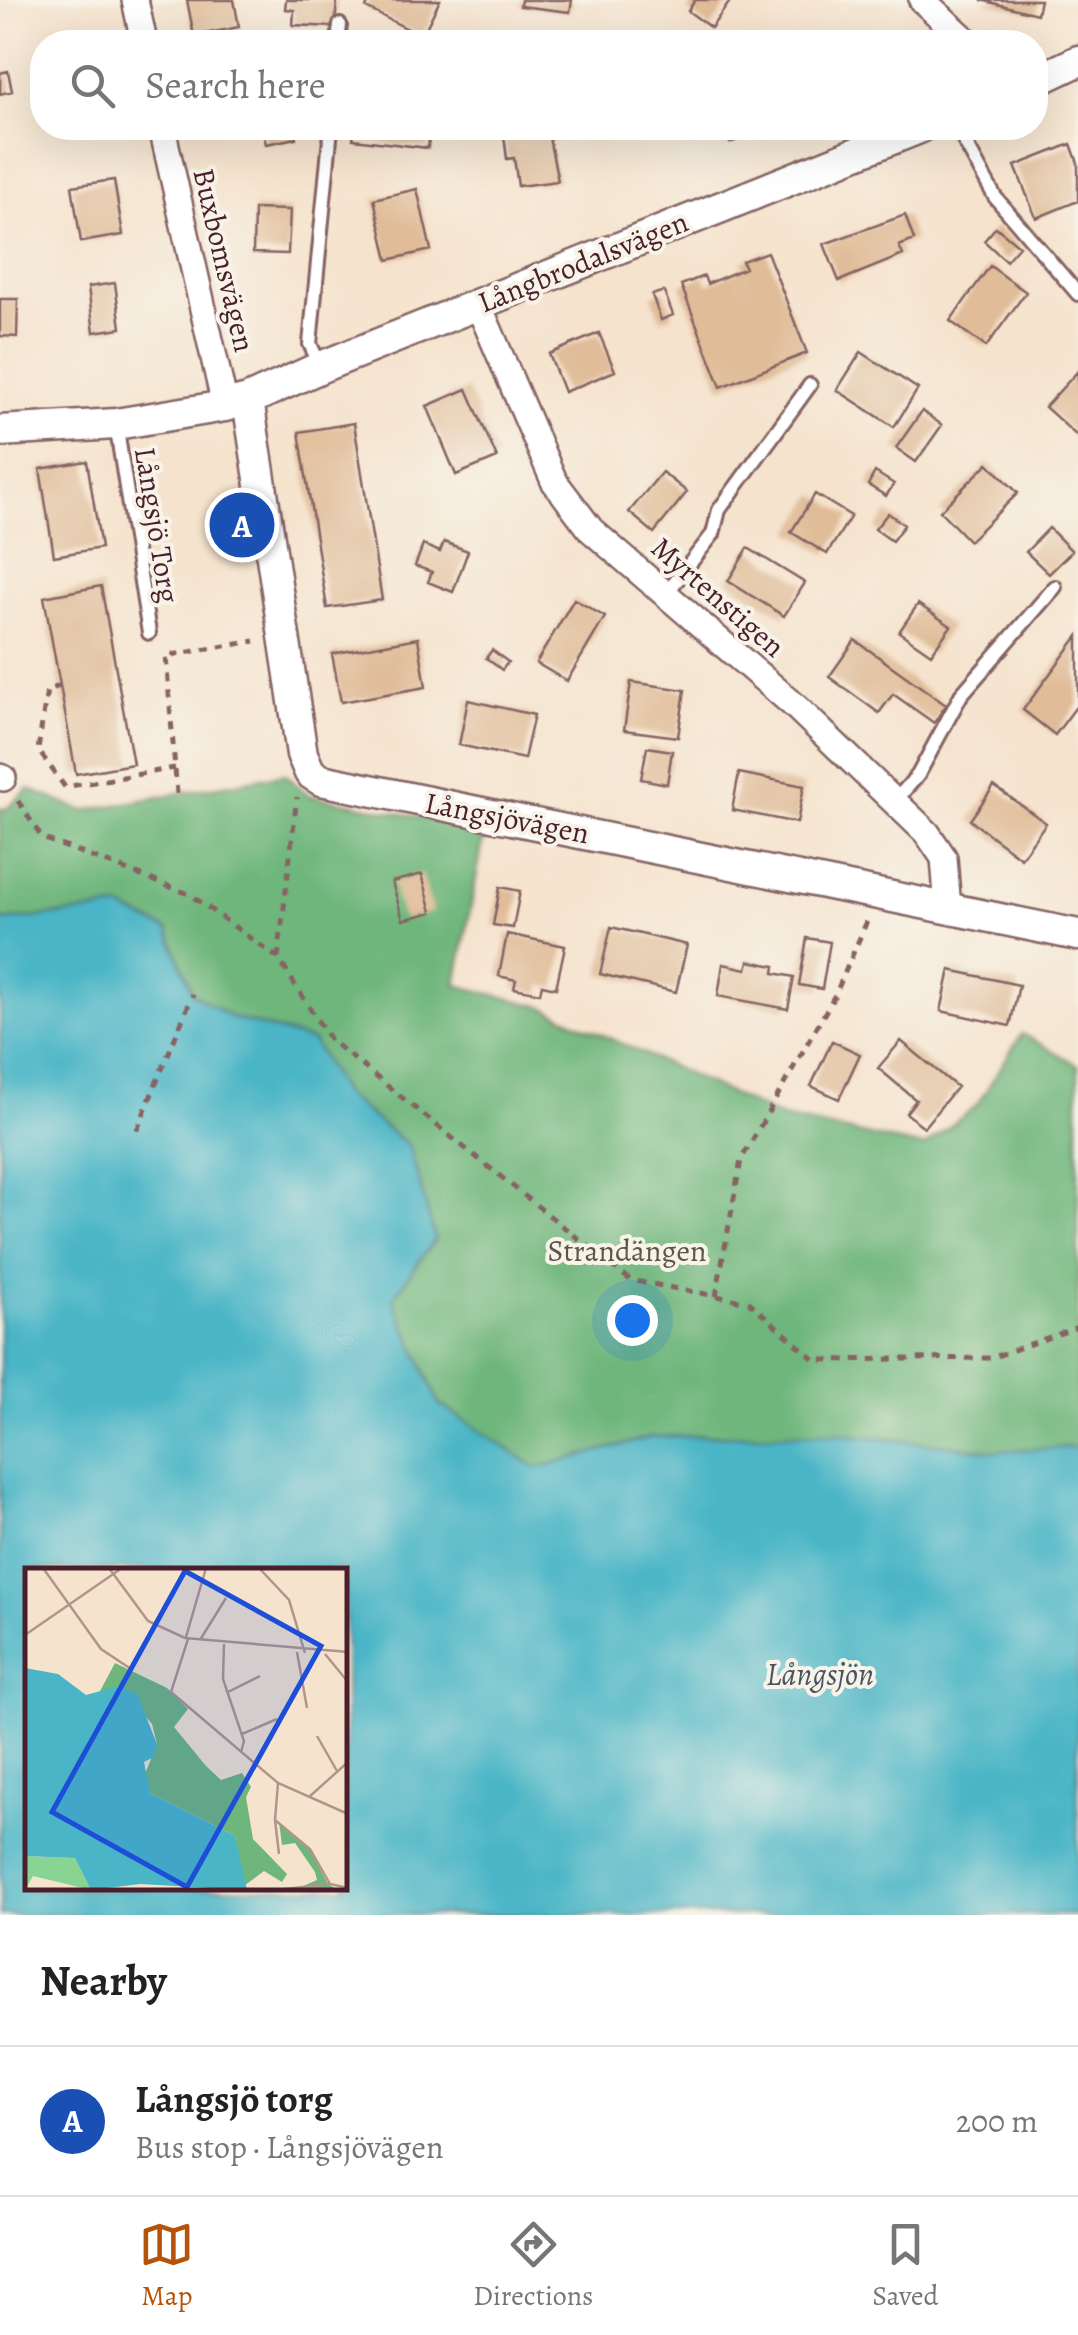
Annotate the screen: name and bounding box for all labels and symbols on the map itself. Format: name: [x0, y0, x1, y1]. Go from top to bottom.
street label: Buxbomsvägen: [183, 164, 265, 356]
street label: Långbrodalsvägen: [472, 202, 694, 322]
street label: Långsjö Torg: [125, 444, 189, 606]
pin: A: [210, 488, 274, 562]
street label: Myrtenstigen: [643, 528, 793, 666]
street label: Långsjövägen: [421, 782, 593, 854]
park label: Strandängen: [548, 1231, 706, 1271]
your location: [607, 1295, 658, 1346]
inset map: [25, 1568, 348, 1890]
water label: Långsjön: [766, 1652, 874, 1696]

